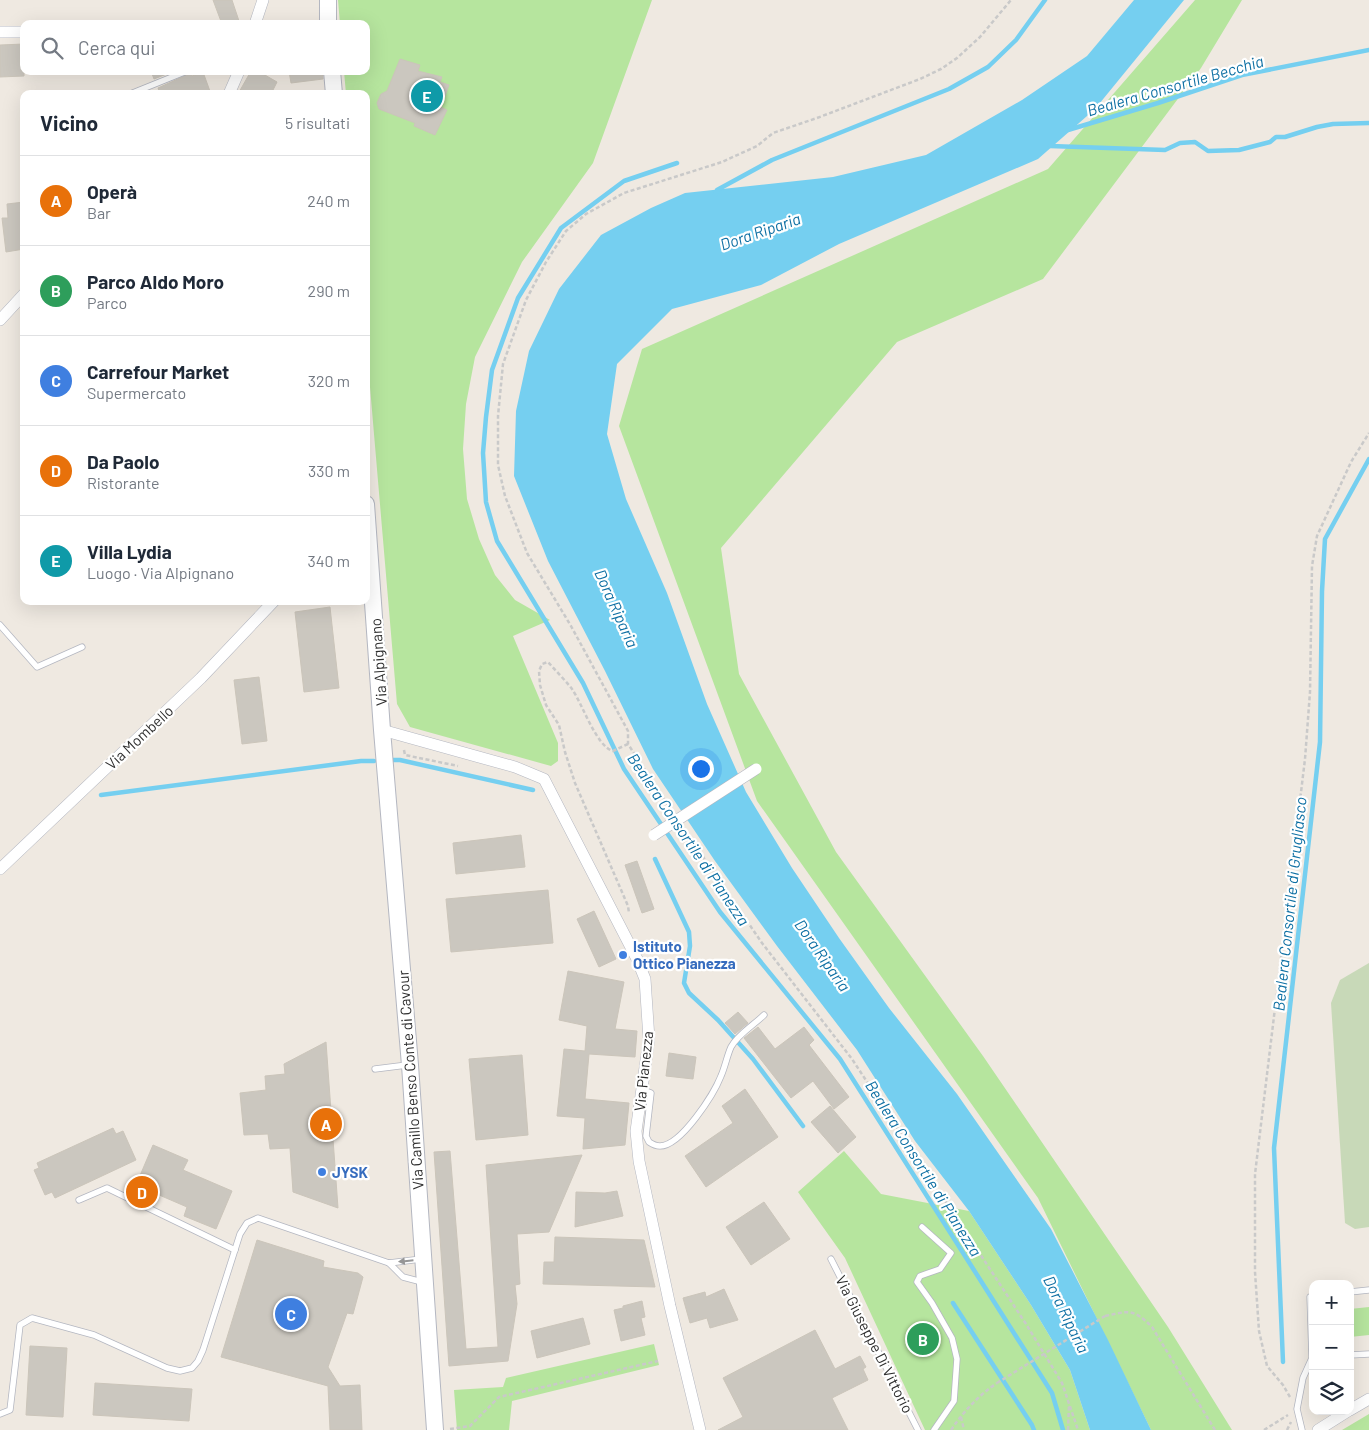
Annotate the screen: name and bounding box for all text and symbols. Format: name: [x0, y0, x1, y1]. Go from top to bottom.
search box: [20, 20, 370, 75]
icon: search: [38, 34, 66, 62]
text: Cerca qui: [78, 36, 155, 59]
water label: Bealera Consortile Becchia: [1085, 51, 1265, 119]
pin: E: [411, 77, 443, 115]
text: Vicino: [40, 110, 98, 135]
text: 5 risultati: [285, 113, 350, 132]
text: Operà: [87, 180, 137, 203]
text: A: [51, 191, 61, 210]
text: 240 m: [307, 191, 350, 210]
text: Bar: [87, 203, 111, 222]
water label: Dora Riparia: [717, 208, 803, 254]
text: Parco Aldo Moro: [87, 270, 224, 293]
text: B: [51, 281, 61, 300]
text: 290 m: [308, 281, 350, 300]
text: Parco: [87, 293, 127, 312]
text: Carrefour Market: [87, 360, 229, 383]
text: C: [51, 371, 61, 390]
text: 320 m: [308, 371, 350, 390]
text: Supermercato: [87, 383, 186, 402]
text: Da Paolo: [87, 450, 160, 473]
text: D: [51, 461, 61, 480]
text: 330 m: [308, 461, 350, 480]
text: Ristorante: [87, 473, 160, 492]
text: Villa Lydia: [87, 540, 172, 563]
text: E: [51, 551, 61, 570]
text: 340 m: [307, 551, 350, 570]
text: Luogo · Via Alpignano: [87, 563, 234, 582]
water label: Dora Riparia: [591, 566, 643, 650]
street label: Via Alpignano: [366, 618, 390, 706]
street label: Via Mombello: [101, 701, 177, 773]
water label: Bealera Consortile di Pianezza: [624, 749, 754, 929]
your location: [688, 756, 714, 782]
water label: Bealera Consortile di Grugliasco: [1268, 796, 1310, 1012]
water label: Dora Riparia: [791, 915, 855, 995]
place label: Istituto Ottico Pianezza: [633, 937, 736, 972]
marker: Istituto Ottico Pianezza: [617, 949, 629, 961]
street label: Via Camillo Benso Conte di Cavour: [393, 969, 427, 1190]
street label: Via Pianezza: [630, 1030, 656, 1112]
water label: Bealera Consortile di Pianezza: [862, 1077, 986, 1259]
pin: A: [310, 1105, 342, 1143]
place label: JYSK: [332, 1163, 368, 1181]
marker: JYSK: [316, 1166, 328, 1178]
pin: D: [126, 1173, 158, 1211]
one-way arrow: [398, 1257, 414, 1265]
street label: Via Giuseppe Di Vittorio: [832, 1272, 918, 1416]
water label: Dora Riparia: [1040, 1272, 1094, 1356]
map controls: [1309, 1280, 1354, 1415]
button: +: [1309, 1280, 1354, 1325]
pin: C: [275, 1295, 307, 1333]
pin: B: [907, 1320, 939, 1358]
button: −: [1309, 1325, 1354, 1370]
button: layers: [1309, 1370, 1354, 1415]

